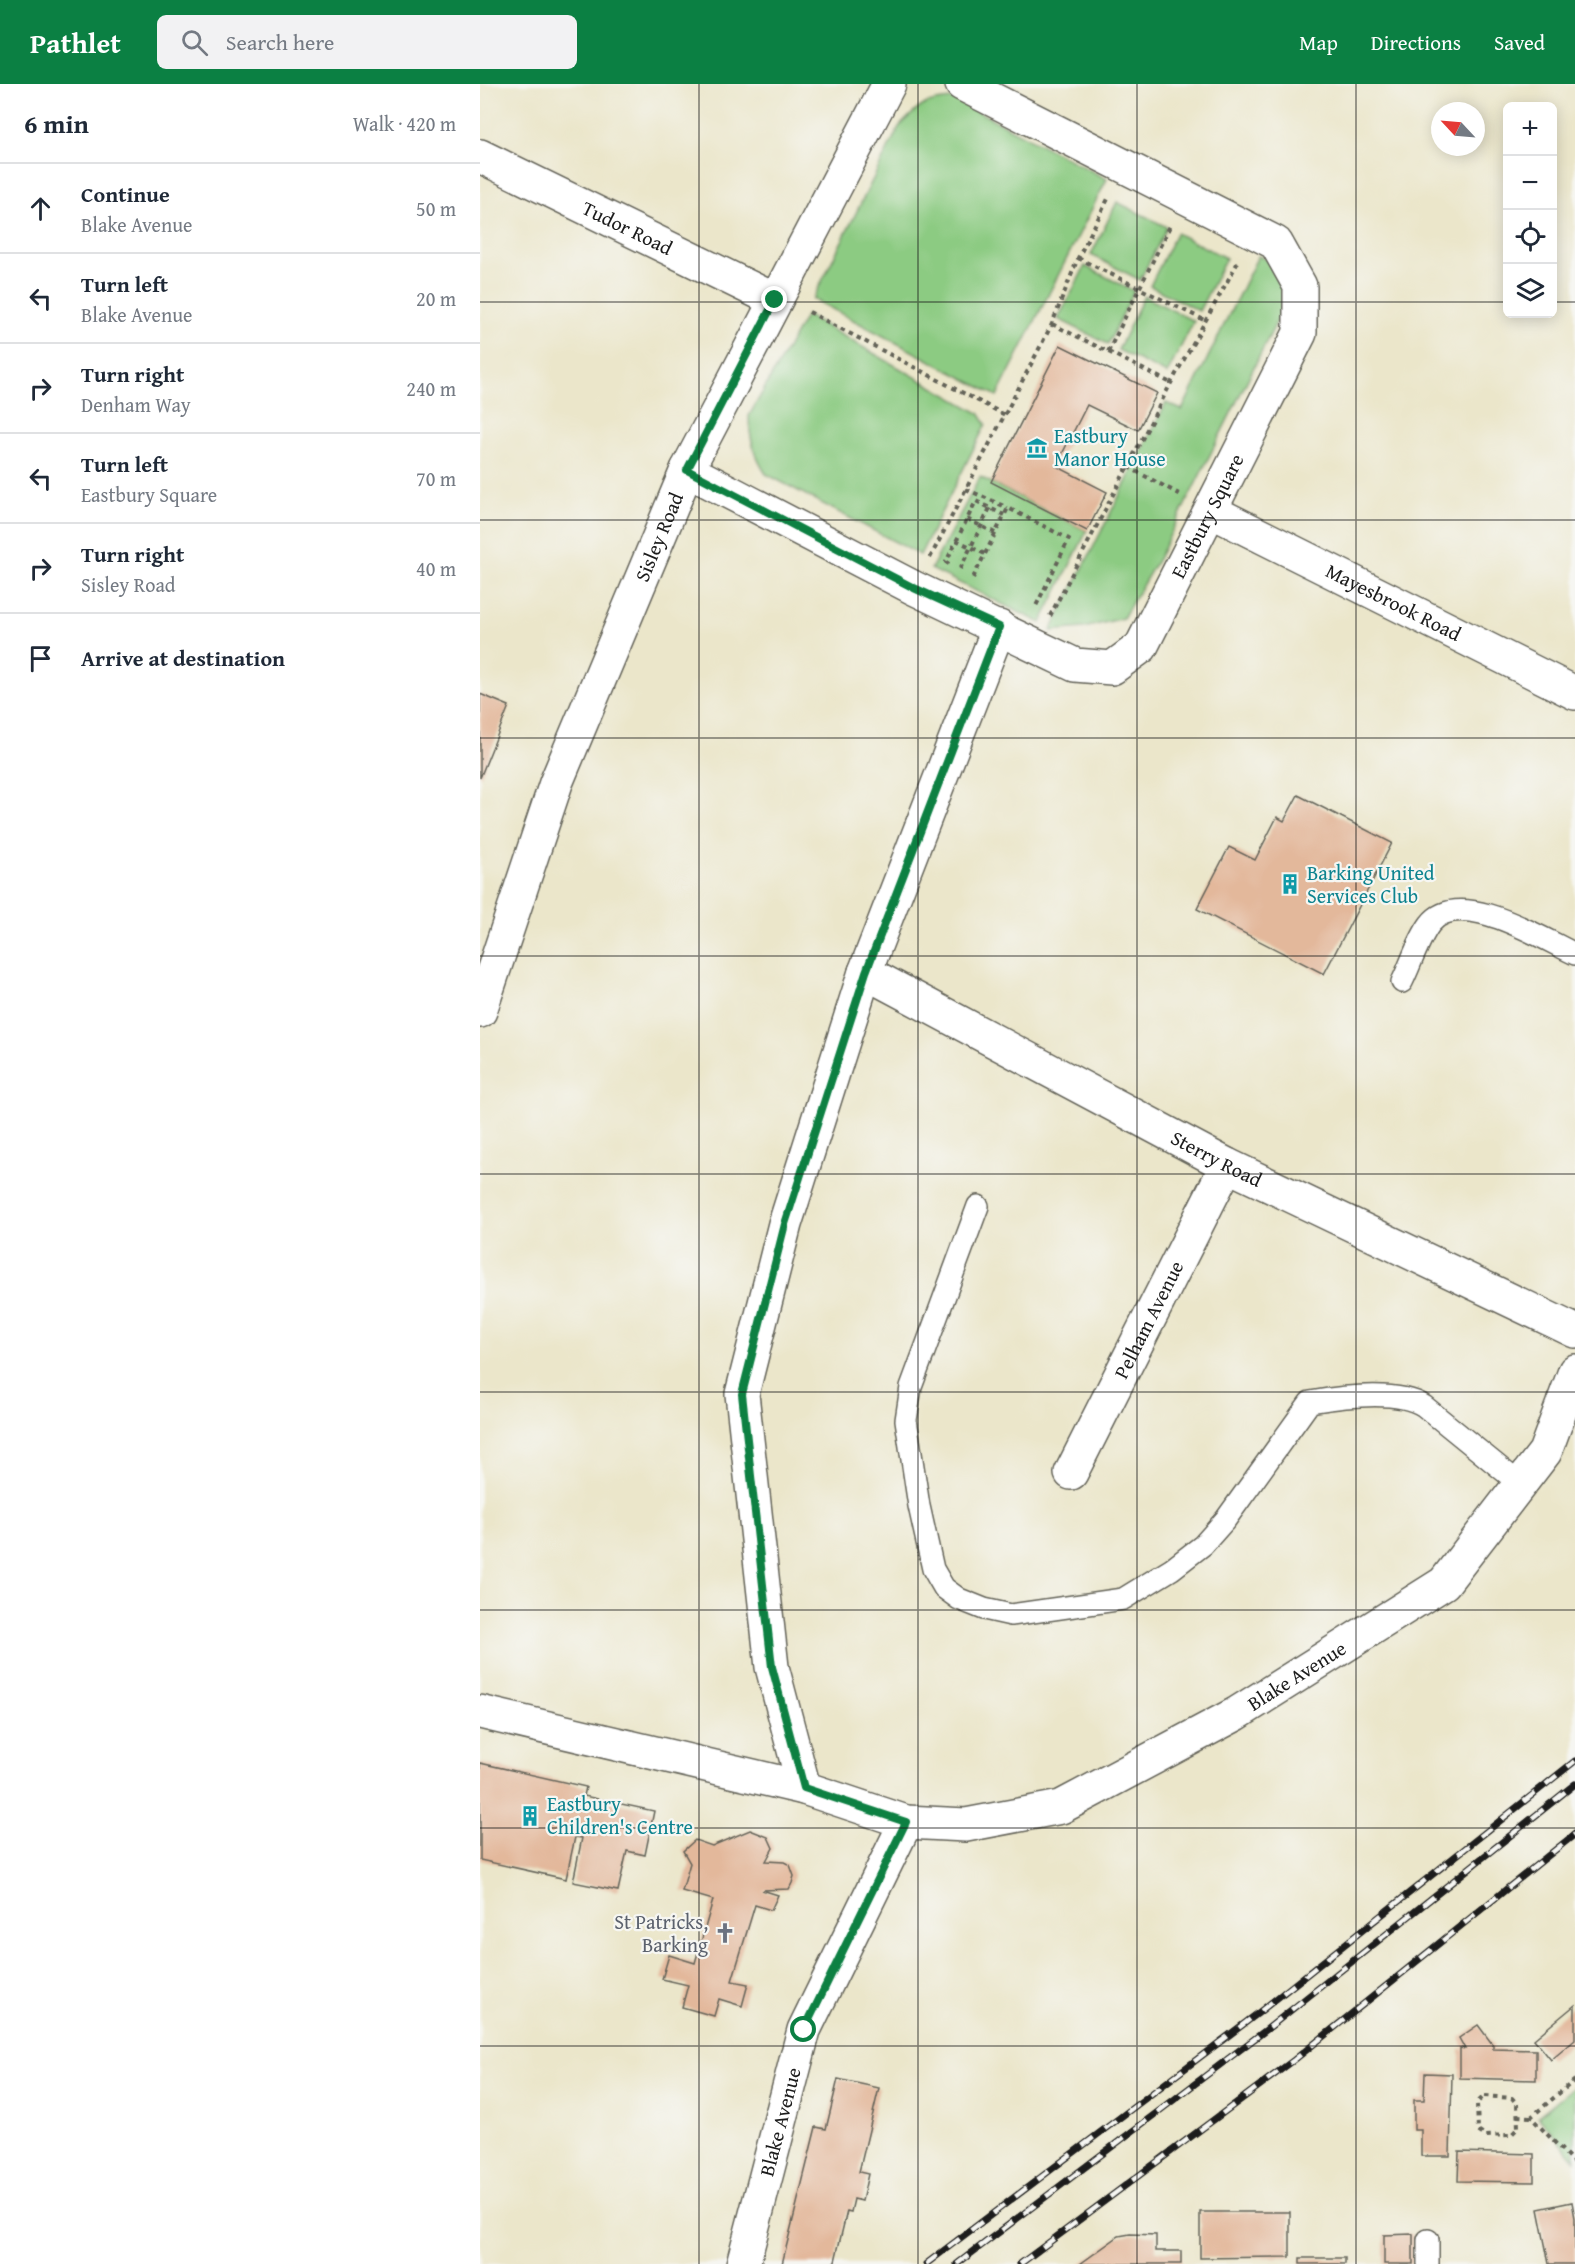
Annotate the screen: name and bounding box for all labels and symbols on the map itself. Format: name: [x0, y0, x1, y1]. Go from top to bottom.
north arrow: [1431, 102, 1485, 156]
street label: Tudor Road: [577, 193, 678, 262]
route end: [761, 286, 787, 312]
place label: Eastbury Manor House: [1054, 421, 1166, 473]
museum icon: Eastbury Manor House: [1025, 436, 1049, 460]
street label: Eastbury Square: [1163, 448, 1251, 583]
street label: Sisley Road: [627, 487, 690, 586]
street label: Mayesbrook Road: [1321, 556, 1467, 648]
place label: Barking United Services Club: [1307, 858, 1435, 910]
building icon: Barking United Services Club: [1278, 872, 1302, 896]
street label: Sterry Road: [1166, 1123, 1267, 1194]
street label: Pelham Avenue: [1106, 1255, 1190, 1383]
street label: Blake Avenue: [1242, 1633, 1351, 1717]
place label: Eastbury Children's Centre: [547, 1789, 693, 1841]
building icon: Eastbury Children's Centre: [518, 1804, 542, 1828]
place label: St Patricks, Barking: [614, 1907, 708, 1959]
church icon: St Patricks, Barking: [713, 1921, 737, 1945]
route start: [790, 2016, 816, 2042]
street label: Blake Avenue: [752, 2064, 808, 2179]

